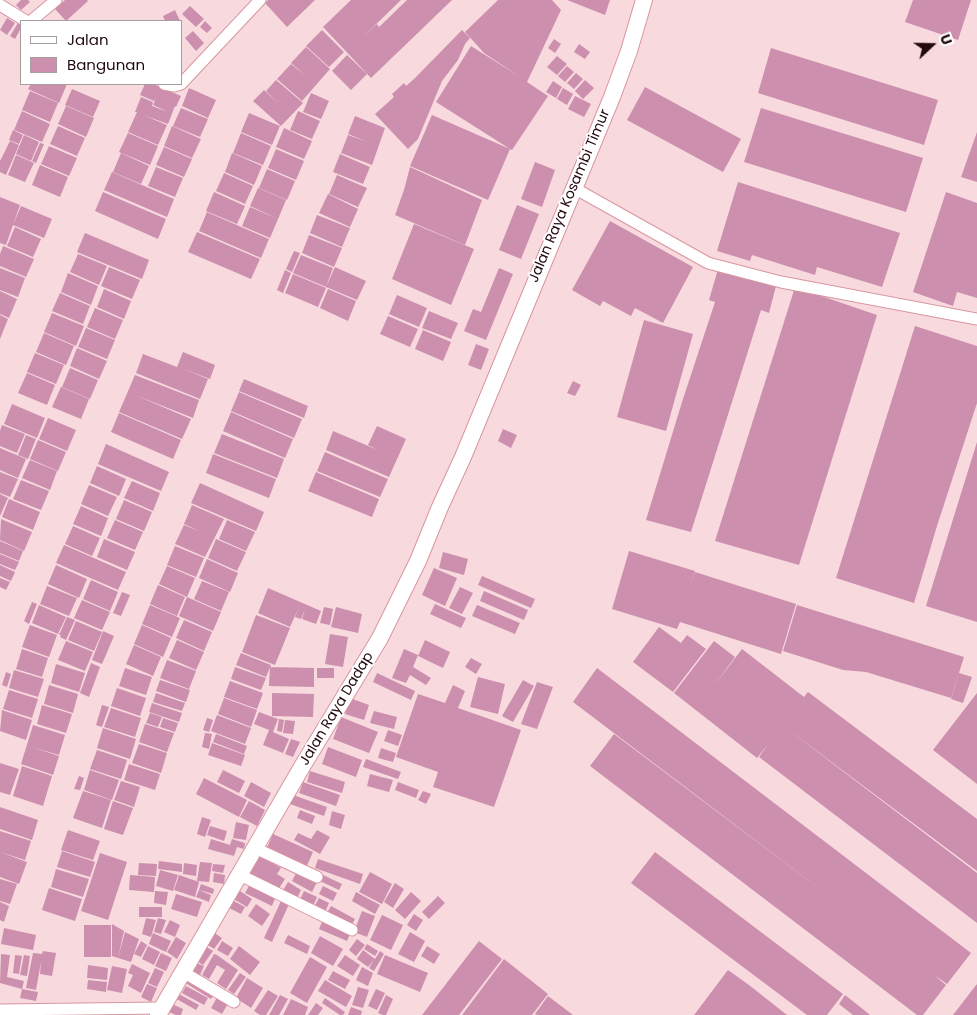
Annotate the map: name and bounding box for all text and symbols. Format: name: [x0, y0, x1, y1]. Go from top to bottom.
legend: [20, 20, 182, 85]
north arrow: [907, 20, 957, 70]
text: Jalan: [67, 29, 109, 50]
text: U: [935, 31, 957, 48]
text: Bangunan: [67, 54, 145, 75]
street label: Jalan Raya Kosambi Timur: [526, 107, 614, 285]
street label: Jalan Raya Dadap: [297, 649, 377, 769]

